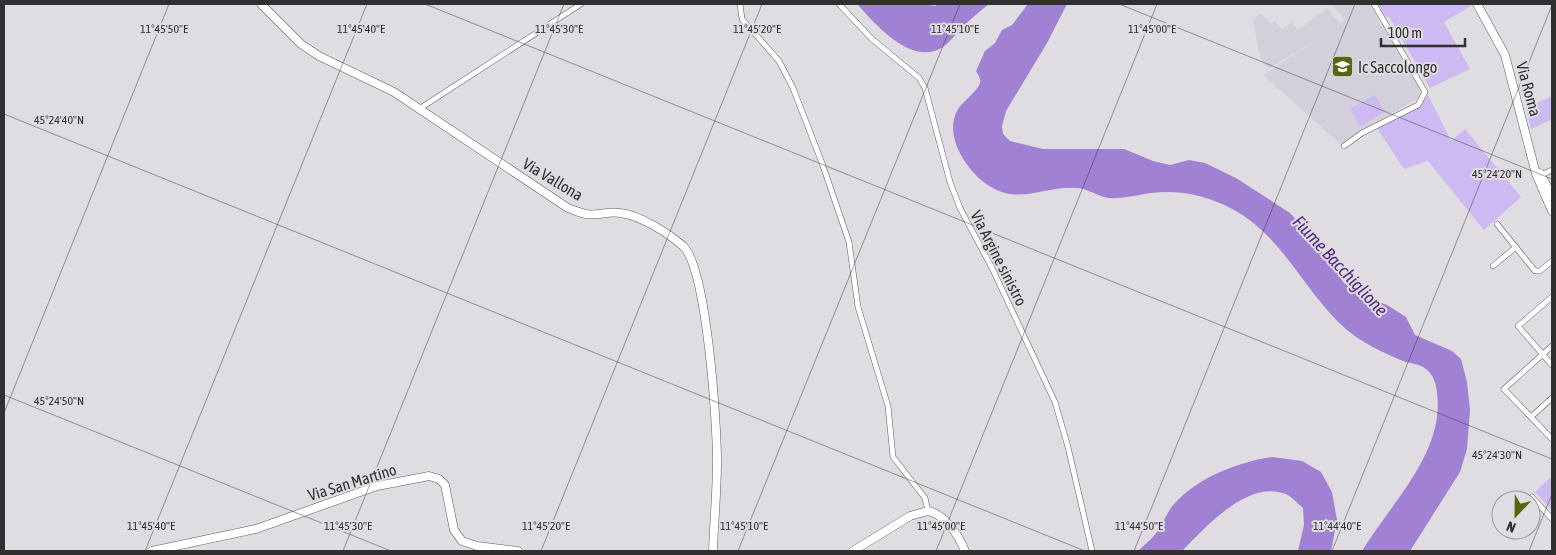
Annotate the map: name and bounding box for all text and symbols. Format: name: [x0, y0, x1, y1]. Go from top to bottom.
scale bar: [1381, 15, 1465, 47]
text: 11°45'50"E: [140, 22, 188, 36]
text: 11°45'40"E: [337, 22, 385, 36]
text: 11°45'30"E: [535, 22, 583, 36]
text: 11°45'20"E: [733, 22, 781, 36]
text: 11°45'10"E: [931, 22, 979, 36]
text: 11°45'00"E: [1128, 22, 1176, 36]
text: 100 m: [1388, 24, 1422, 41]
school or university icon: Ic Saccolongo: [1330, 55, 1354, 79]
place label: Ic Saccolongo: [1358, 58, 1437, 77]
street label: Via Roma: [1513, 60, 1545, 118]
text: 45°24'40"N: [34, 113, 84, 127]
street label: Via Vallona: [520, 154, 586, 204]
text: 45°24'20"N: [1472, 167, 1522, 181]
street label: Via Argine sinistro: [966, 207, 1031, 309]
water label: Fiume Bacchiglione: [1289, 211, 1392, 320]
text: 45°24'50"N: [34, 394, 84, 408]
text: 45°24'30"N: [1472, 448, 1522, 462]
street label: Via San Martino: [306, 460, 398, 504]
north arrow: [1491, 490, 1541, 540]
text: N: [1504, 518, 1518, 536]
text: 11°45'40"E: [127, 519, 175, 533]
text: 11°45'30"E: [324, 519, 372, 533]
text: 11°45'20"E: [522, 519, 570, 533]
text: 11°45'10"E: [720, 519, 768, 533]
text: 11°45'00"E: [917, 519, 965, 533]
text: 11°44'50"E: [1115, 519, 1163, 533]
text: 11°44'40"E: [1313, 519, 1361, 533]

